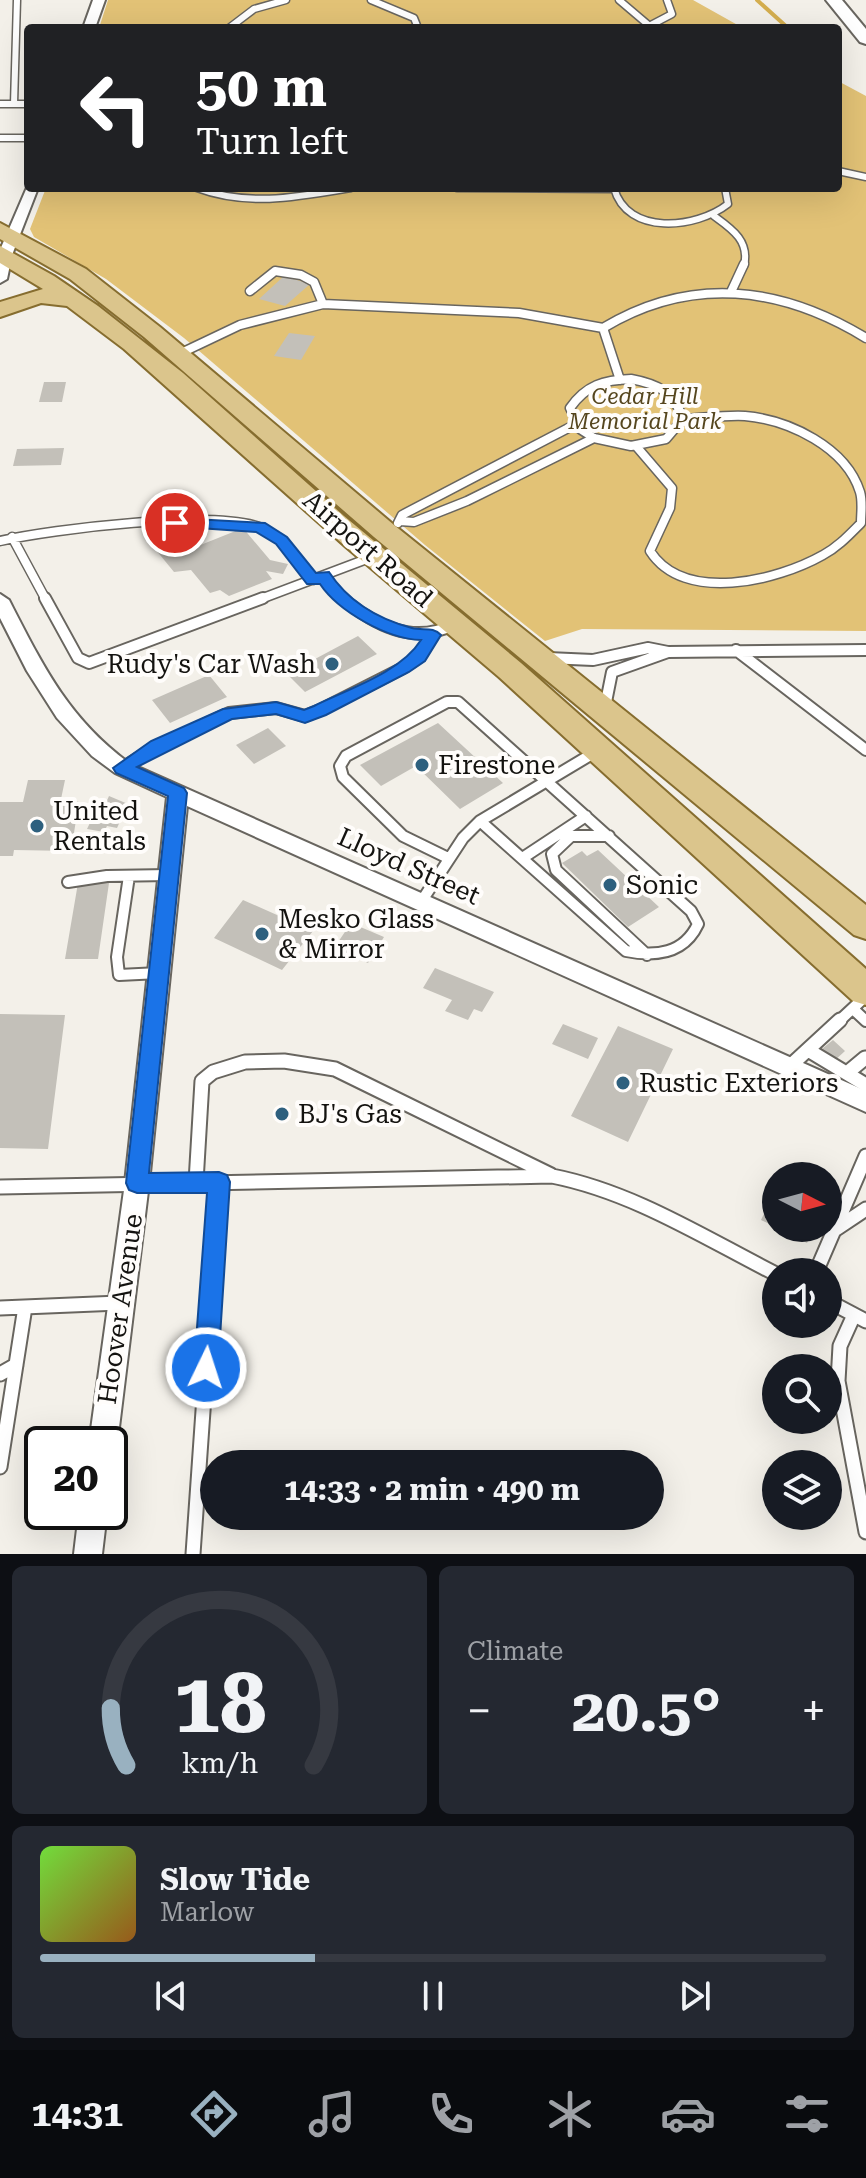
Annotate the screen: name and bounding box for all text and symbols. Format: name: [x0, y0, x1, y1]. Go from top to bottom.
text: 50 m: [196, 54, 327, 120]
icon: left: [64, 56, 168, 160]
text: Turn left: [196, 121, 348, 163]
park label: Cedar Hill Memorial Park: [568, 384, 722, 434]
street label: Airport Road: [297, 485, 439, 613]
pin: [141, 489, 209, 557]
icon: arrive: [153, 501, 197, 545]
place label: Rudy's Car Wash: [107, 649, 316, 679]
marker: Rudy's Car Wash: [323, 655, 341, 673]
place label: Firestone: [438, 750, 555, 780]
marker: Firestone: [413, 756, 431, 774]
place label: United Rentals: [53, 796, 146, 856]
marker: United Rentals: [28, 817, 46, 835]
street label: Lloyd Street: [333, 821, 485, 911]
place label: Sonic: [626, 870, 698, 900]
marker: Sonic: [601, 876, 619, 894]
place label: Mesko Glass & Mirror: [278, 904, 434, 964]
marker: Mesko Glass & Mirror: [253, 925, 271, 943]
place label: Rustic Exteriors: [639, 1068, 838, 1098]
marker: Rustic Exteriors: [614, 1074, 632, 1092]
place label: BJ's Gas: [298, 1099, 402, 1129]
marker: BJ's Gas: [273, 1105, 291, 1123]
north arrow: [762, 1162, 842, 1242]
map controls: [762, 1162, 842, 1530]
street label: Hoover Avenue: [92, 1212, 148, 1406]
button: sound: [762, 1258, 842, 1338]
position arrow: [164, 1326, 248, 1410]
button: search: [762, 1354, 842, 1434]
speed limit sign: 20: [24, 1426, 128, 1530]
button: layers: [762, 1450, 842, 1530]
text: 14:33 · 2 min · 490 m: [284, 1472, 580, 1507]
text: Climate: [467, 1636, 563, 1666]
text: 18: [173, 1655, 266, 1752]
text: 20.5°: [572, 1675, 721, 1746]
text: −: [467, 1685, 492, 1737]
text: +: [801, 1685, 826, 1737]
text: km/h: [181, 1746, 258, 1780]
text: Slow Tide: [160, 1862, 310, 1897]
text: Marlow: [160, 1897, 254, 1927]
icon: previous: [149, 1974, 193, 2018]
icon: pause: [411, 1974, 455, 2018]
icon: next: [673, 1974, 717, 2018]
icon: directions: [186, 2086, 242, 2142]
icon: music: [304, 2086, 360, 2142]
icon: phone: [423, 2086, 479, 2142]
icon: climate: [542, 2086, 598, 2142]
icon: car: [660, 2086, 716, 2142]
icon: filters: [779, 2086, 835, 2142]
text: 14:31: [31, 2093, 123, 2135]

